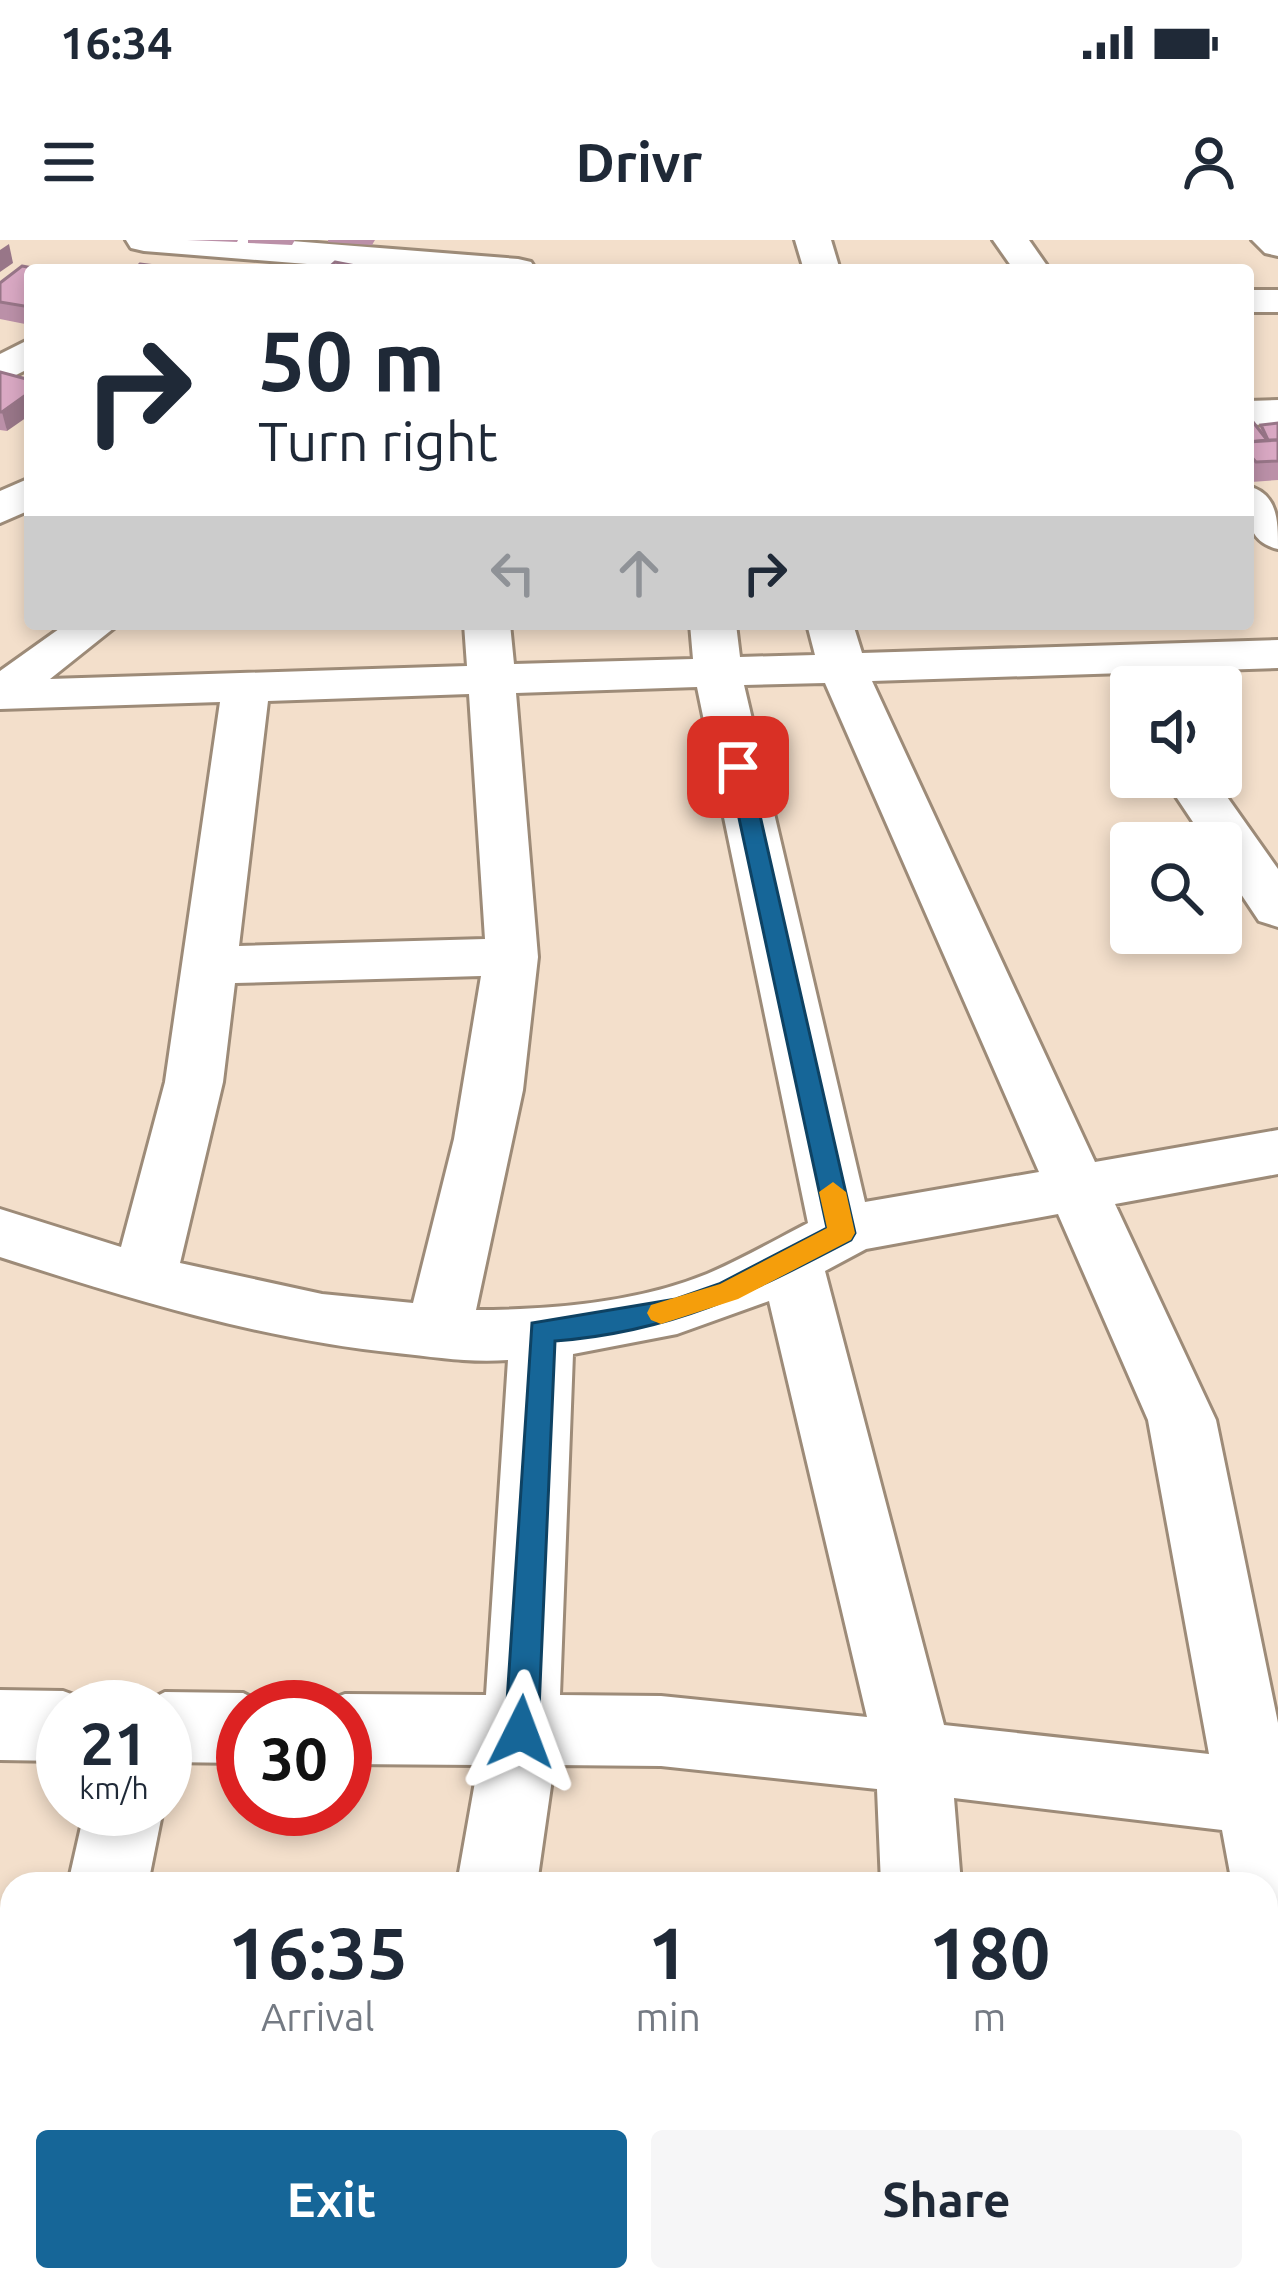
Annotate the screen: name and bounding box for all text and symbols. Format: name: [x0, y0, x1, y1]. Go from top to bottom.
text: 16:34: [60, 17, 173, 68]
icon: menu: [36, 129, 102, 195]
icon: person: [1176, 129, 1242, 195]
text: Drivr: [576, 132, 702, 192]
icon: right: [60, 312, 216, 468]
text: 50 m: [258, 313, 445, 407]
text: Turn right: [258, 411, 498, 471]
icon: left: [480, 540, 546, 606]
icon: ahead: [606, 540, 672, 606]
icon: right: [732, 540, 798, 606]
map controls: [1110, 666, 1242, 954]
button: sound: [1110, 666, 1242, 798]
pin: [687, 716, 789, 818]
icon: arrive: [705, 734, 771, 800]
button: search: [1110, 822, 1242, 954]
position arrow: [458, 1669, 584, 1795]
speed limit sign: 30: [216, 1680, 372, 1836]
text: 21: [80, 1709, 148, 1776]
text: km/h: [79, 1771, 149, 1805]
text: 16:35: [228, 1912, 408, 1993]
text: 1: [648, 1912, 688, 1993]
text: 180: [928, 1912, 1050, 1993]
text: Arrival: [261, 1995, 375, 2038]
text: min: [635, 1995, 701, 2038]
text: m: [973, 1995, 1006, 2038]
button: Exit: [36, 2130, 627, 2268]
button: Share: [651, 2130, 1242, 2268]

